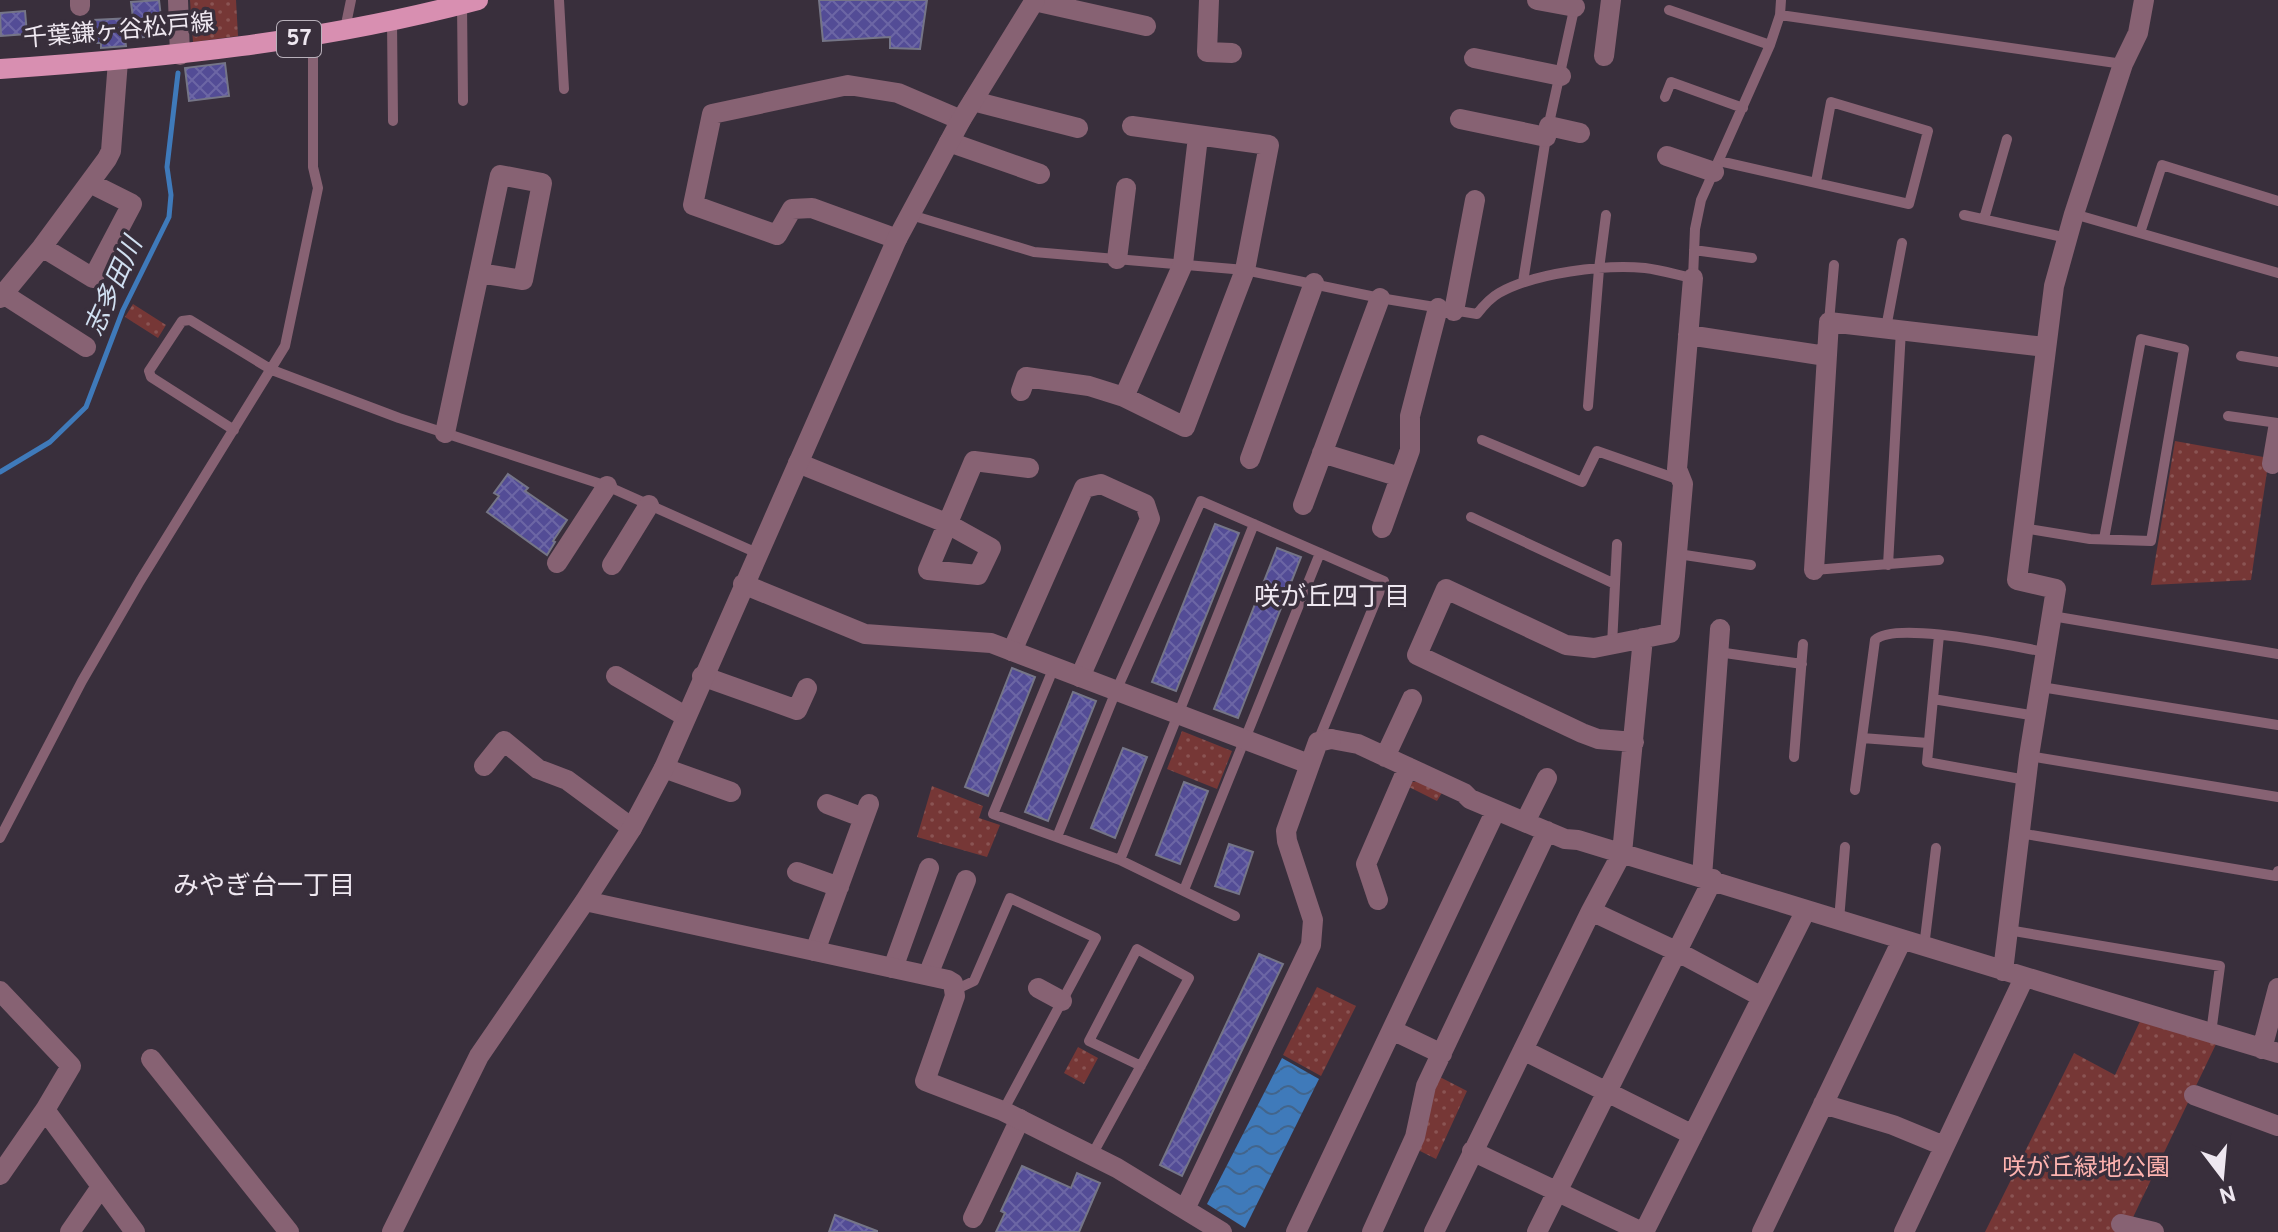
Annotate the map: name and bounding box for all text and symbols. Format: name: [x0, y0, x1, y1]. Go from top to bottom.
street label: 千葉鎌ヶ谷松戸線: [22, 9, 216, 55]
road number: 57: [277, 21, 321, 57]
water label: 志多田川: [79, 230, 152, 341]
district label: 咲が丘四丁目: [1254, 582, 1410, 615]
district label: みやぎ台一丁目: [173, 871, 355, 904]
north arrow: [2182, 1136, 2262, 1216]
park label: 咲が丘緑地公園: [2002, 1154, 2170, 1184]
text: N: [2216, 1178, 2238, 1208]

